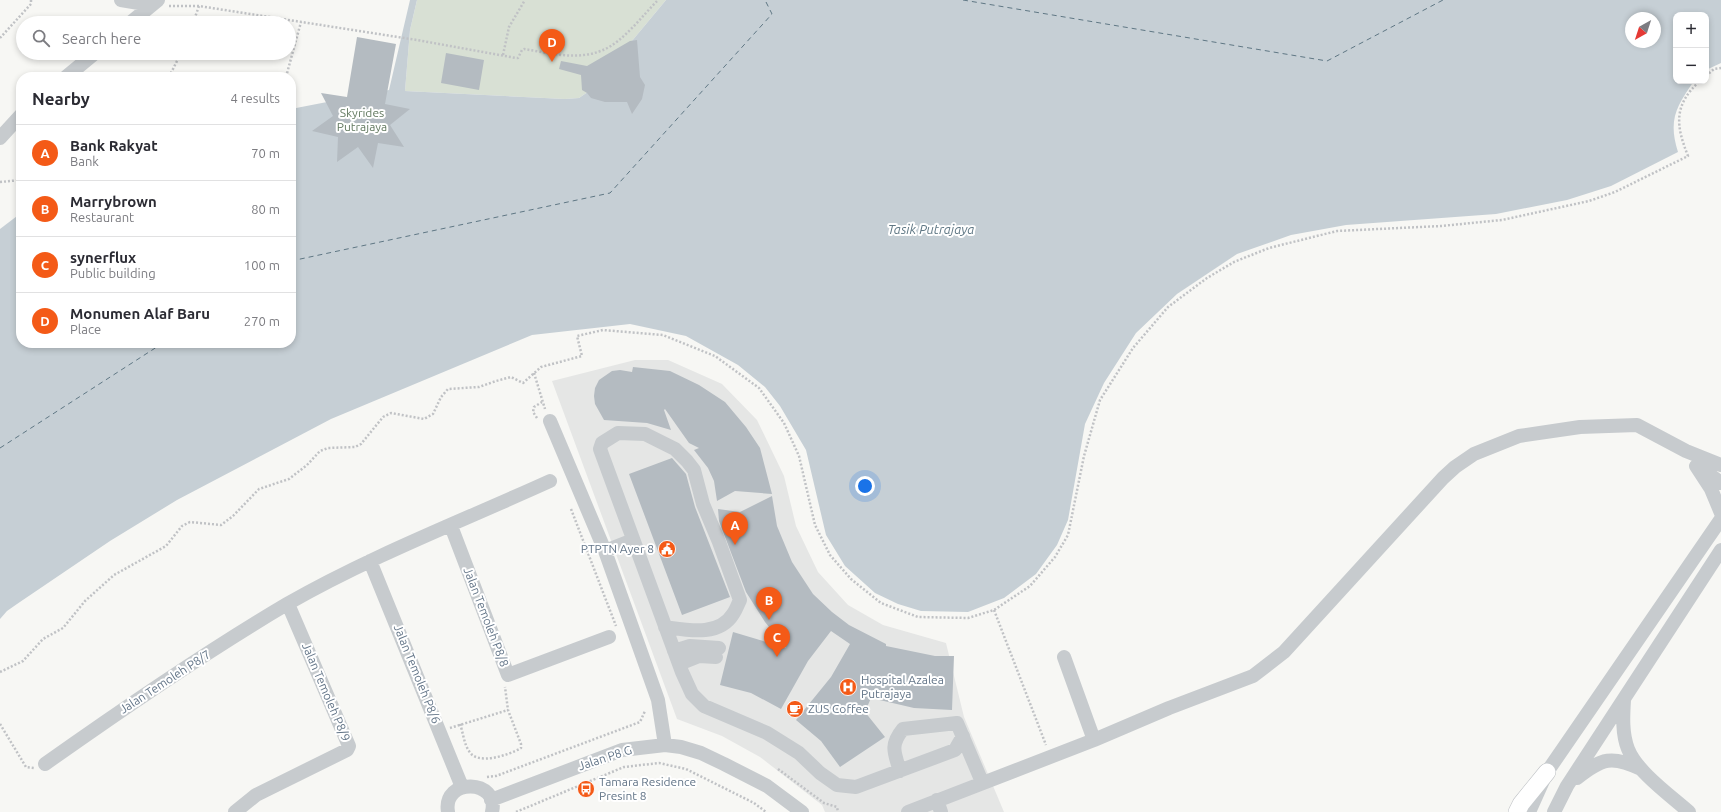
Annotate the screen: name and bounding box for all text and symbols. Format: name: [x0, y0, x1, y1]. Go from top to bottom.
north arrow: [1625, 12, 1661, 48]
map controls: [1673, 12, 1709, 84]
button: +: [1673, 12, 1709, 48]
search box: [16, 16, 296, 60]
icon: search: [30, 27, 52, 49]
pin: D: [539, 29, 565, 62]
text: Search here: [62, 30, 141, 47]
button: −: [1673, 48, 1709, 84]
text: Nearby: [32, 89, 90, 108]
text: 4 results: [230, 91, 280, 105]
park label: Skyrides Putrajaya: [337, 106, 387, 133]
text: Bank Rakyat: [70, 137, 158, 154]
text: A: [40, 146, 50, 160]
text: 70 m: [251, 146, 280, 160]
text: Bank: [70, 154, 99, 168]
text: Marrybrown: [70, 193, 157, 210]
text: B: [41, 202, 49, 216]
text: 80 m: [251, 202, 280, 216]
text: Restaurant: [70, 210, 134, 224]
water label: Tasik Putrajaya: [888, 222, 974, 236]
text: synerflux: [70, 249, 136, 266]
text: C: [41, 258, 49, 272]
text: 100 m: [244, 258, 280, 272]
text: Public building: [70, 266, 156, 280]
text: Monumen Alaf Baru: [70, 305, 210, 322]
text: D: [40, 314, 50, 328]
text: 270 m: [244, 314, 280, 328]
text: Place: [70, 322, 101, 336]
your location: [855, 476, 875, 496]
pin: A: [722, 512, 748, 545]
public building icon: PTPTN Ayer 8: [657, 539, 677, 559]
place label: PTPTN Ayer 8: [581, 542, 654, 555]
street label: Jalan Temoleh P8/8: [461, 565, 512, 669]
pin: B: [756, 587, 782, 620]
street label: Jalan Temoleh P8/6: [392, 622, 443, 725]
pin: C: [764, 624, 790, 657]
street label: Jalan Temoleh P8/9: [300, 641, 353, 743]
street label: Jalan Temoleh P8/7: [117, 647, 213, 716]
place label: Hospital Azalea Putrajaya: [861, 673, 944, 700]
hospital icon: Hospital Azalea Putrajaya: [838, 677, 858, 697]
cafe icon: ZUS Coffee: [785, 699, 805, 719]
place label: ZUS Coffee: [808, 702, 869, 715]
street label: Jalan P8 G: [576, 743, 633, 772]
place label: Tamara Residence Presint 8: [599, 775, 696, 802]
bus stop icon: Tamara Residence Presint 8: [576, 779, 596, 799]

